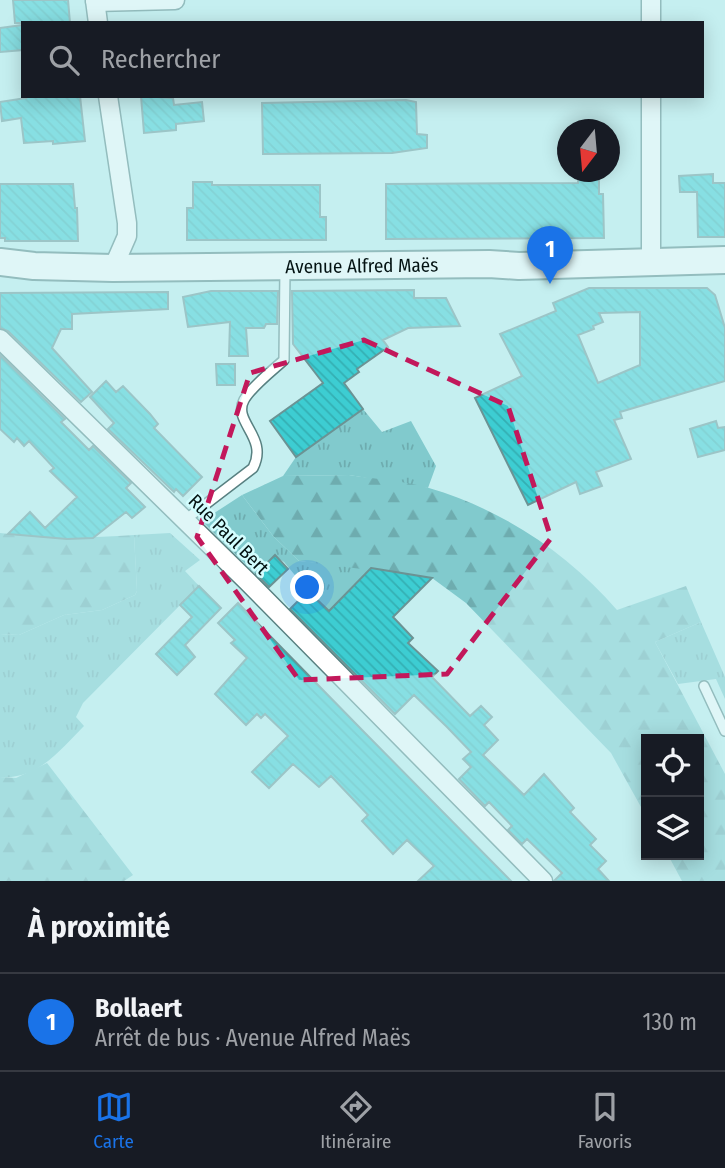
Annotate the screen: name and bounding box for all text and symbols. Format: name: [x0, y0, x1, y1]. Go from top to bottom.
search box: [21, 21, 704, 98]
icon: search: [45, 41, 83, 79]
text: Rechercher: [101, 44, 220, 75]
north arrow: [557, 119, 620, 182]
pin: 1: [527, 226, 573, 284]
street label: Avenue Alfred Maës: [285, 254, 438, 278]
street label: Rue Paul Bert: [184, 489, 274, 580]
your location: [290, 570, 324, 604]
map controls: [641, 734, 704, 860]
button: locate: [641, 734, 704, 797]
button: layers: [641, 797, 704, 860]
text: À proximité: [28, 909, 170, 945]
text: Bollaert: [95, 993, 182, 1024]
text: 1: [46, 1008, 56, 1036]
text: 130 m: [643, 1008, 697, 1036]
text: Arrêt de bus · Avenue Alfred Maës: [95, 1024, 411, 1052]
tab: Carte: [93, 1088, 134, 1153]
tab: Itinéraire: [320, 1088, 391, 1153]
tab: Favoris: [578, 1088, 632, 1153]

